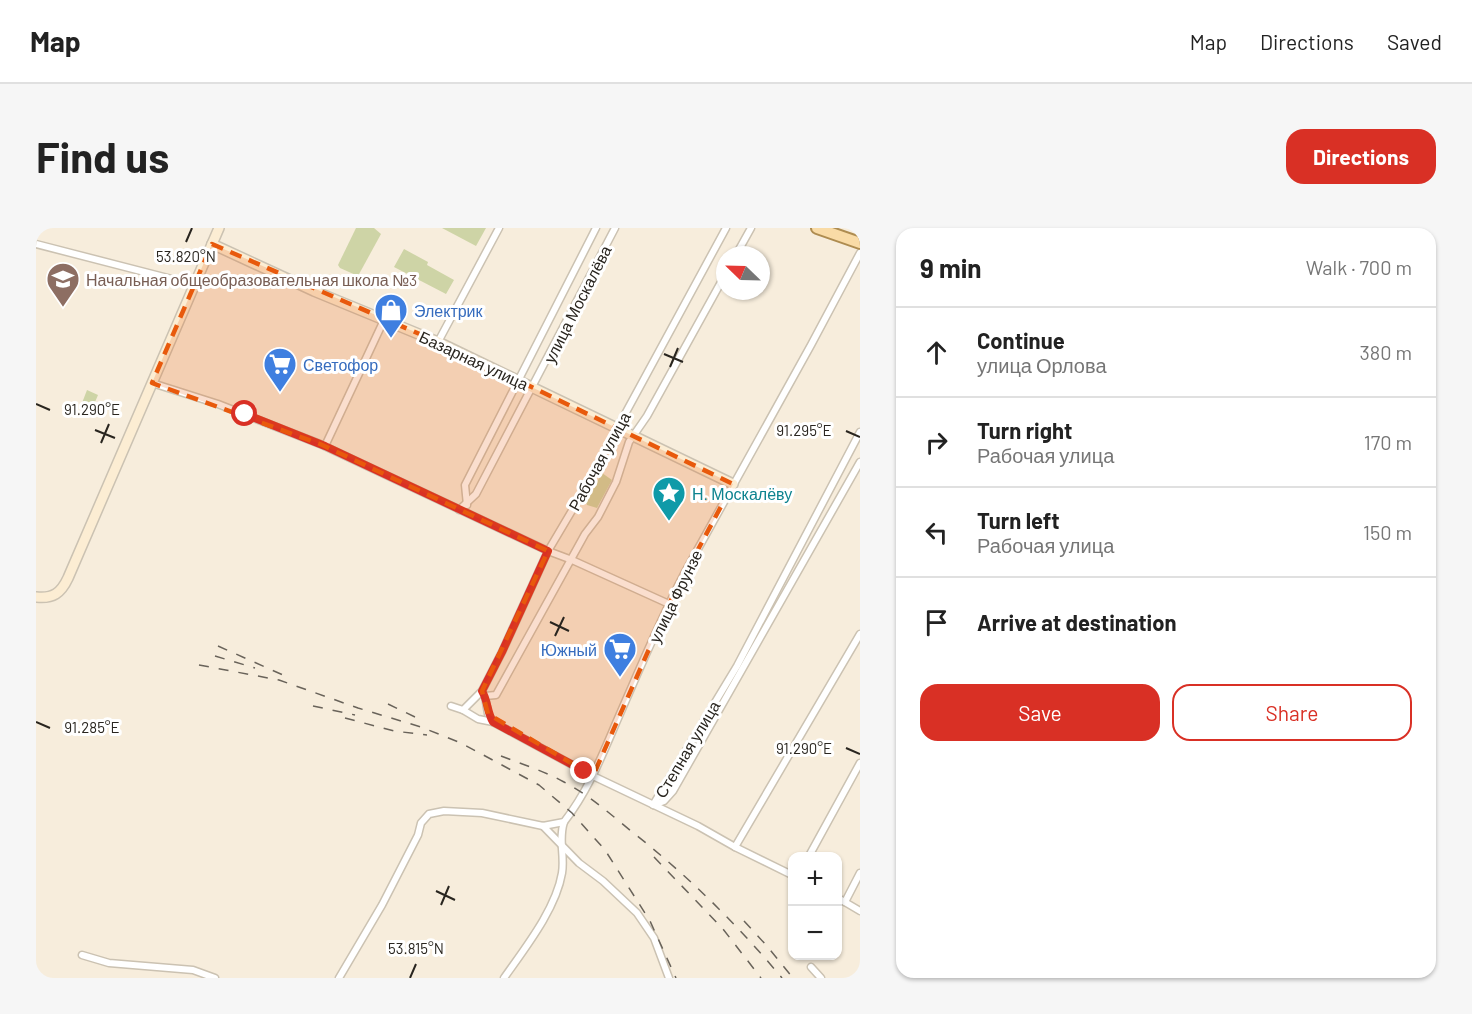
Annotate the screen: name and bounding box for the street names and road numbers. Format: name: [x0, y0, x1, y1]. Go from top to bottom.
street label: улица Москалёва: [539, 242, 615, 366]
street label: Базарная улица: [417, 326, 532, 394]
street label: Рабочая улица: [564, 408, 634, 514]
street label: улица Фрунзе: [644, 546, 706, 646]
street label: Степная улица: [651, 697, 723, 801]

